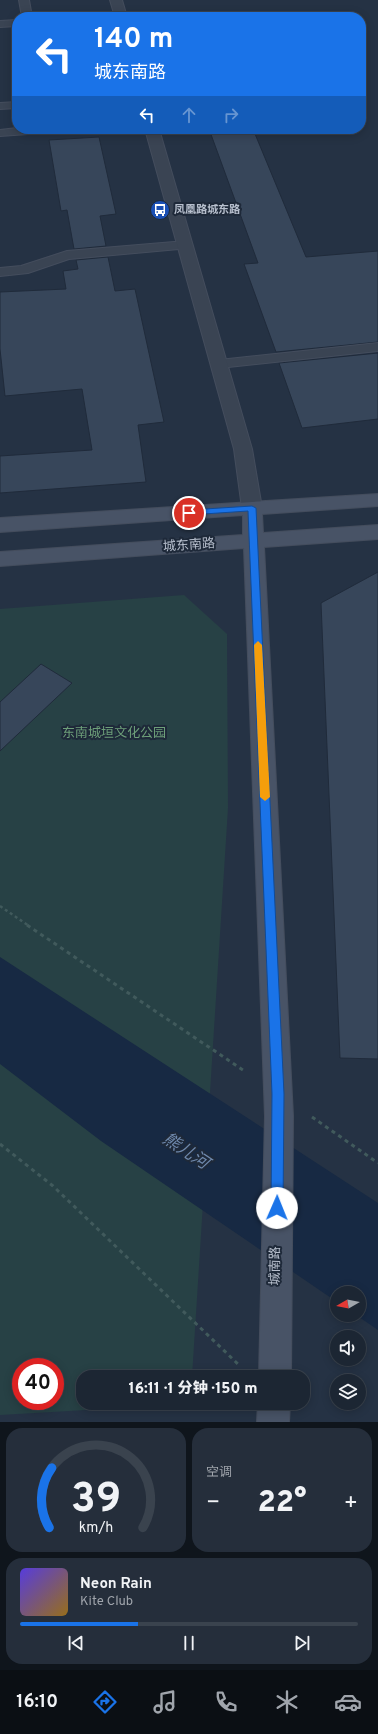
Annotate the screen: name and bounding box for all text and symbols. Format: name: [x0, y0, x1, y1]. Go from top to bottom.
text: 140 m: [94, 22, 173, 58]
icon: left: [28, 28, 80, 80]
text: 城东南路: [94, 62, 166, 85]
icon: left: [136, 104, 158, 126]
icon: ahead: [178, 104, 200, 126]
icon: right: [220, 104, 242, 126]
bus stop icon: 凤凰路城东路: [149, 199, 171, 221]
place label: 凤凰路城东路: [174, 203, 241, 217]
pin: [172, 496, 206, 530]
icon: arrive: [178, 502, 200, 524]
street label: 城东南路: [162, 536, 216, 556]
park label: 东南城垣文化公园: [62, 725, 166, 742]
water label: 熊儿河: [158, 1129, 215, 1177]
position arrow: [256, 1187, 298, 1229]
street label: 城南路: [268, 1246, 284, 1286]
north arrow: [330, 1286, 366, 1322]
map controls: [330, 1286, 366, 1410]
button: sound: [330, 1330, 366, 1366]
speed limit sign: 40: [12, 1358, 64, 1410]
button: layers: [330, 1374, 366, 1410]
text: 16:11 · 1 分钟 · 150 m: [129, 1380, 257, 1399]
text: 空调: [206, 1465, 232, 1481]
text: 39: [71, 1474, 121, 1527]
text: 22°: [257, 1485, 307, 1522]
text: −: [206, 1490, 220, 1517]
text: +: [344, 1490, 358, 1517]
text: km/h: [79, 1519, 113, 1537]
text: Neon Rain: [80, 1575, 152, 1594]
text: Kite Club: [80, 1594, 133, 1610]
icon: previous: [65, 1632, 87, 1654]
icon: pause: [178, 1632, 200, 1654]
icon: next: [291, 1632, 313, 1654]
icon: directions: [91, 1688, 119, 1716]
icon: music: [151, 1688, 179, 1716]
icon: phone: [212, 1688, 240, 1716]
icon: climate: [273, 1688, 301, 1716]
icon: car: [334, 1688, 362, 1716]
text: 16:10: [16, 1691, 58, 1714]

